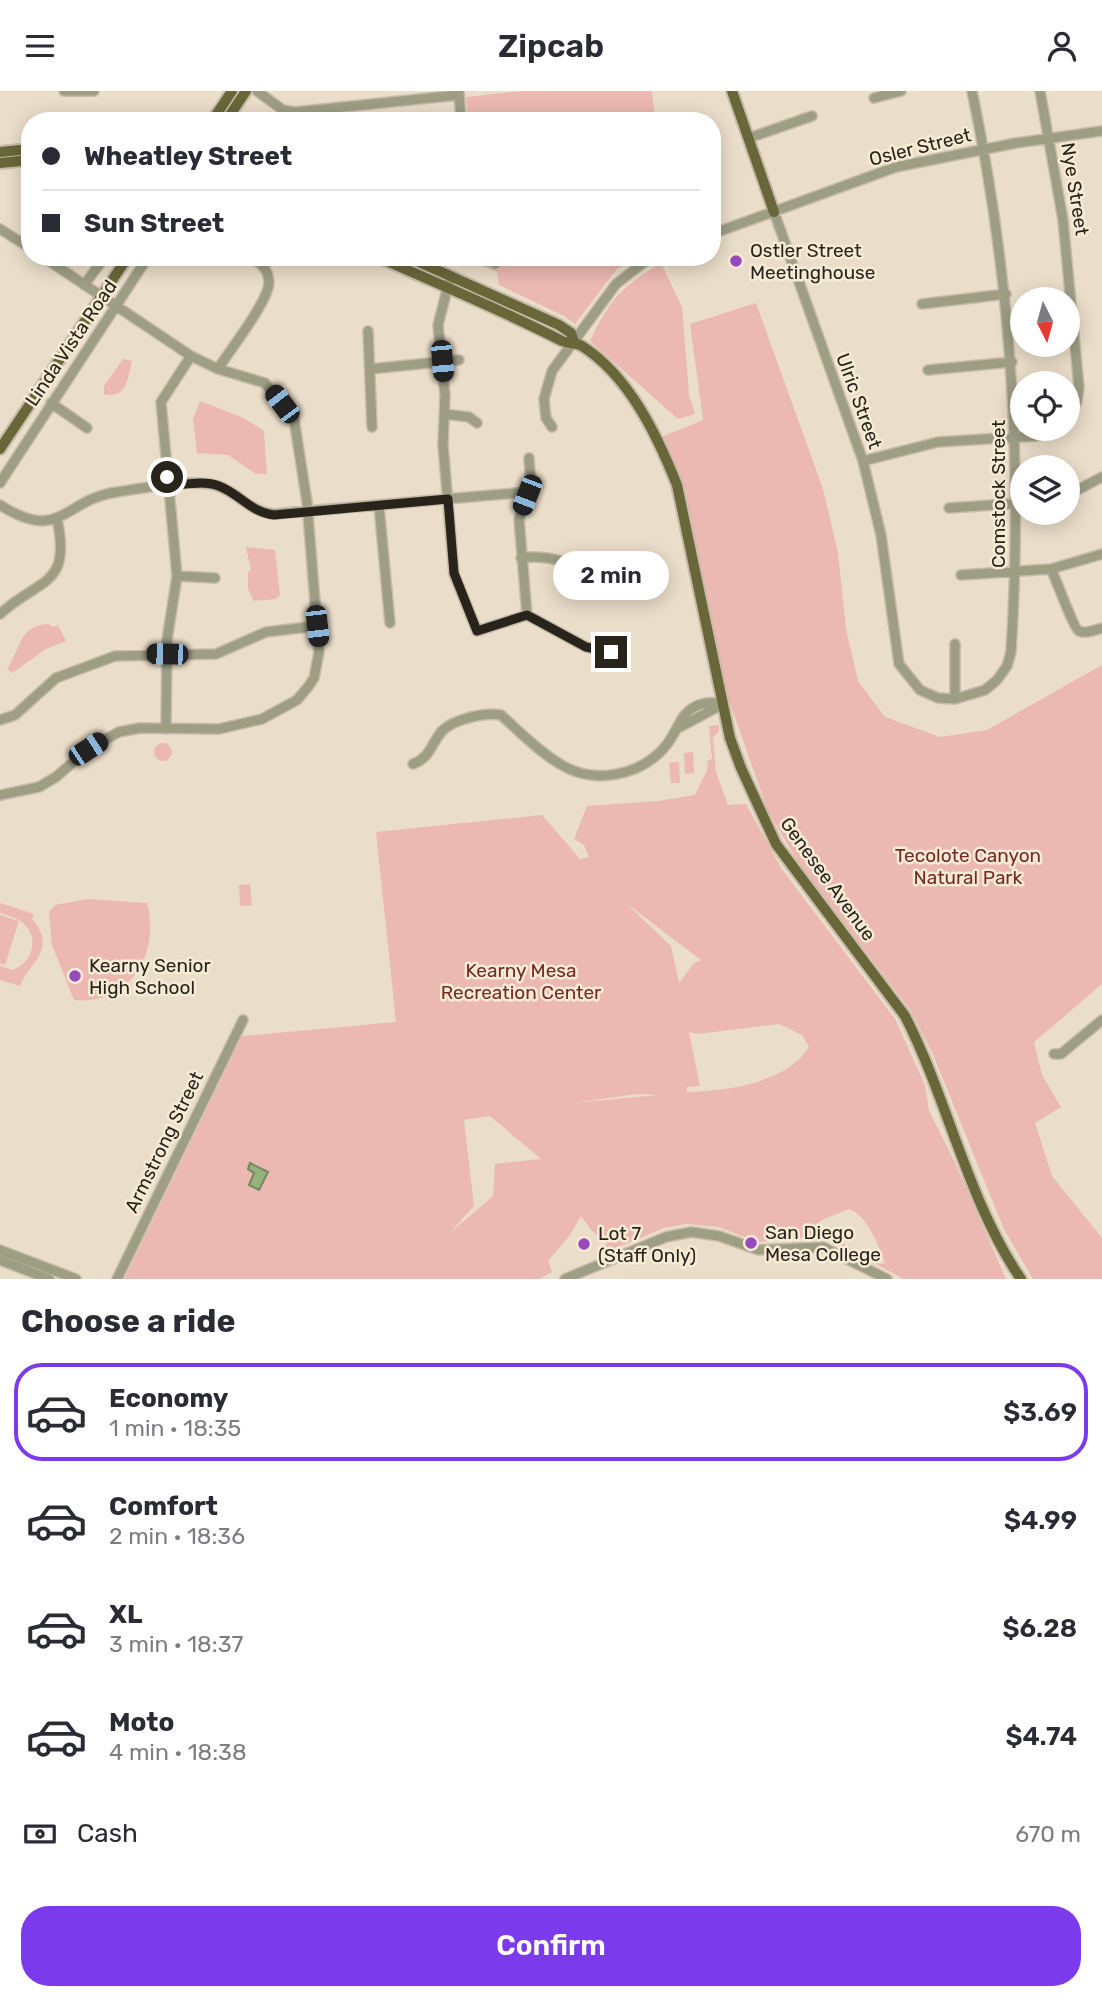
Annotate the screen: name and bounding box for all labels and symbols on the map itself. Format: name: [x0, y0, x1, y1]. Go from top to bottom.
street label: Osler Street: [867, 123, 974, 171]
street label: Nye Street: [1056, 141, 1094, 238]
place label: Ostler Street Meetinghouse: [750, 239, 875, 284]
marker: Ostler Street Meetinghouse: [728, 253, 744, 269]
street label: Linda Vista Road: [20, 276, 122, 410]
north arrow: [1010, 287, 1080, 357]
car: [430, 339, 455, 383]
street label: Ulric Street: [831, 350, 887, 452]
car: [261, 381, 304, 427]
street label: Comstock Street: [987, 419, 1010, 568]
route start: [151, 461, 183, 493]
car: [510, 472, 545, 518]
callout: 2 min: [553, 551, 669, 599]
car: [305, 604, 330, 648]
route end: [595, 636, 627, 668]
car: [146, 643, 189, 665]
car: [65, 729, 112, 769]
street label: Genesee Avenue: [775, 813, 881, 945]
park label: Tecolote Canyon Natural Park: [895, 844, 1041, 889]
place label: Kearny Senior High School: [89, 954, 212, 999]
park label: Kearny Mesa Recreation Center: [441, 959, 602, 1004]
marker: Kearny Senior High School: [67, 968, 83, 984]
street label: Armstrong Street: [120, 1067, 208, 1216]
place label: San Diego Mesa College: [765, 1221, 881, 1266]
place label: Lot 7 (Staff Only): [598, 1222, 696, 1267]
marker: San Diego Mesa College: [743, 1235, 759, 1251]
marker: Lot 7 (Staff Only): [576, 1236, 592, 1252]

